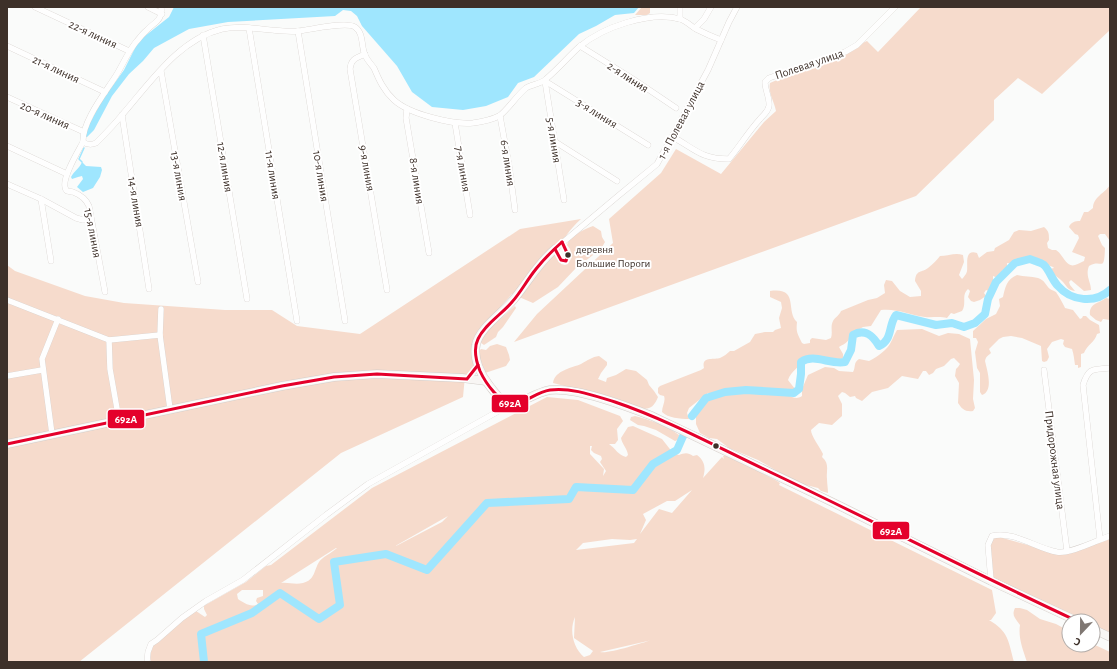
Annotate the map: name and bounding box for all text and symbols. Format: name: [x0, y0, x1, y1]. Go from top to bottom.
street label: 22-я линия: [67, 18, 119, 50]
street label: Полевая улица: [773, 47, 846, 82]
street label: 21-я линия: [31, 53, 81, 85]
street label: 2-я линия: [605, 59, 651, 95]
street label: 1-я Полевая улица: [655, 78, 708, 162]
street label: 3-я линия: [574, 96, 620, 130]
street label: 20-я линия: [18, 99, 72, 131]
street label: 5-я линия: [544, 116, 564, 164]
street label: 6-я линия: [498, 139, 518, 187]
street label: 12-я линия: [215, 141, 235, 193]
street label: 9-я линия: [357, 144, 377, 192]
street label: 7-я линия: [453, 145, 473, 193]
street label: 13-я линия: [169, 150, 189, 202]
street label: 11-я линия: [263, 150, 283, 200]
street label: 10-я линия: [311, 150, 331, 202]
street label: 8-я линия: [407, 157, 427, 205]
street label: 14-я линия: [126, 176, 146, 228]
street label: 15-я линия: [82, 207, 104, 259]
place label: деревня Большие Пороги: [576, 244, 650, 269]
marker: деревня Большие Пороги: [563, 250, 573, 260]
line badge: 692А: [491, 394, 529, 413]
text: 692А: [499, 398, 522, 409]
line badge: 692А: [107, 409, 145, 429]
street label: Придорожная улица: [1042, 410, 1067, 511]
text: 692А: [115, 414, 138, 425]
unlabelled marker: [711, 441, 721, 451]
line badge: 692А: [872, 521, 910, 540]
text: 692А: [880, 526, 903, 537]
north arrow: [1061, 613, 1101, 653]
text: С: [1073, 636, 1082, 648]

